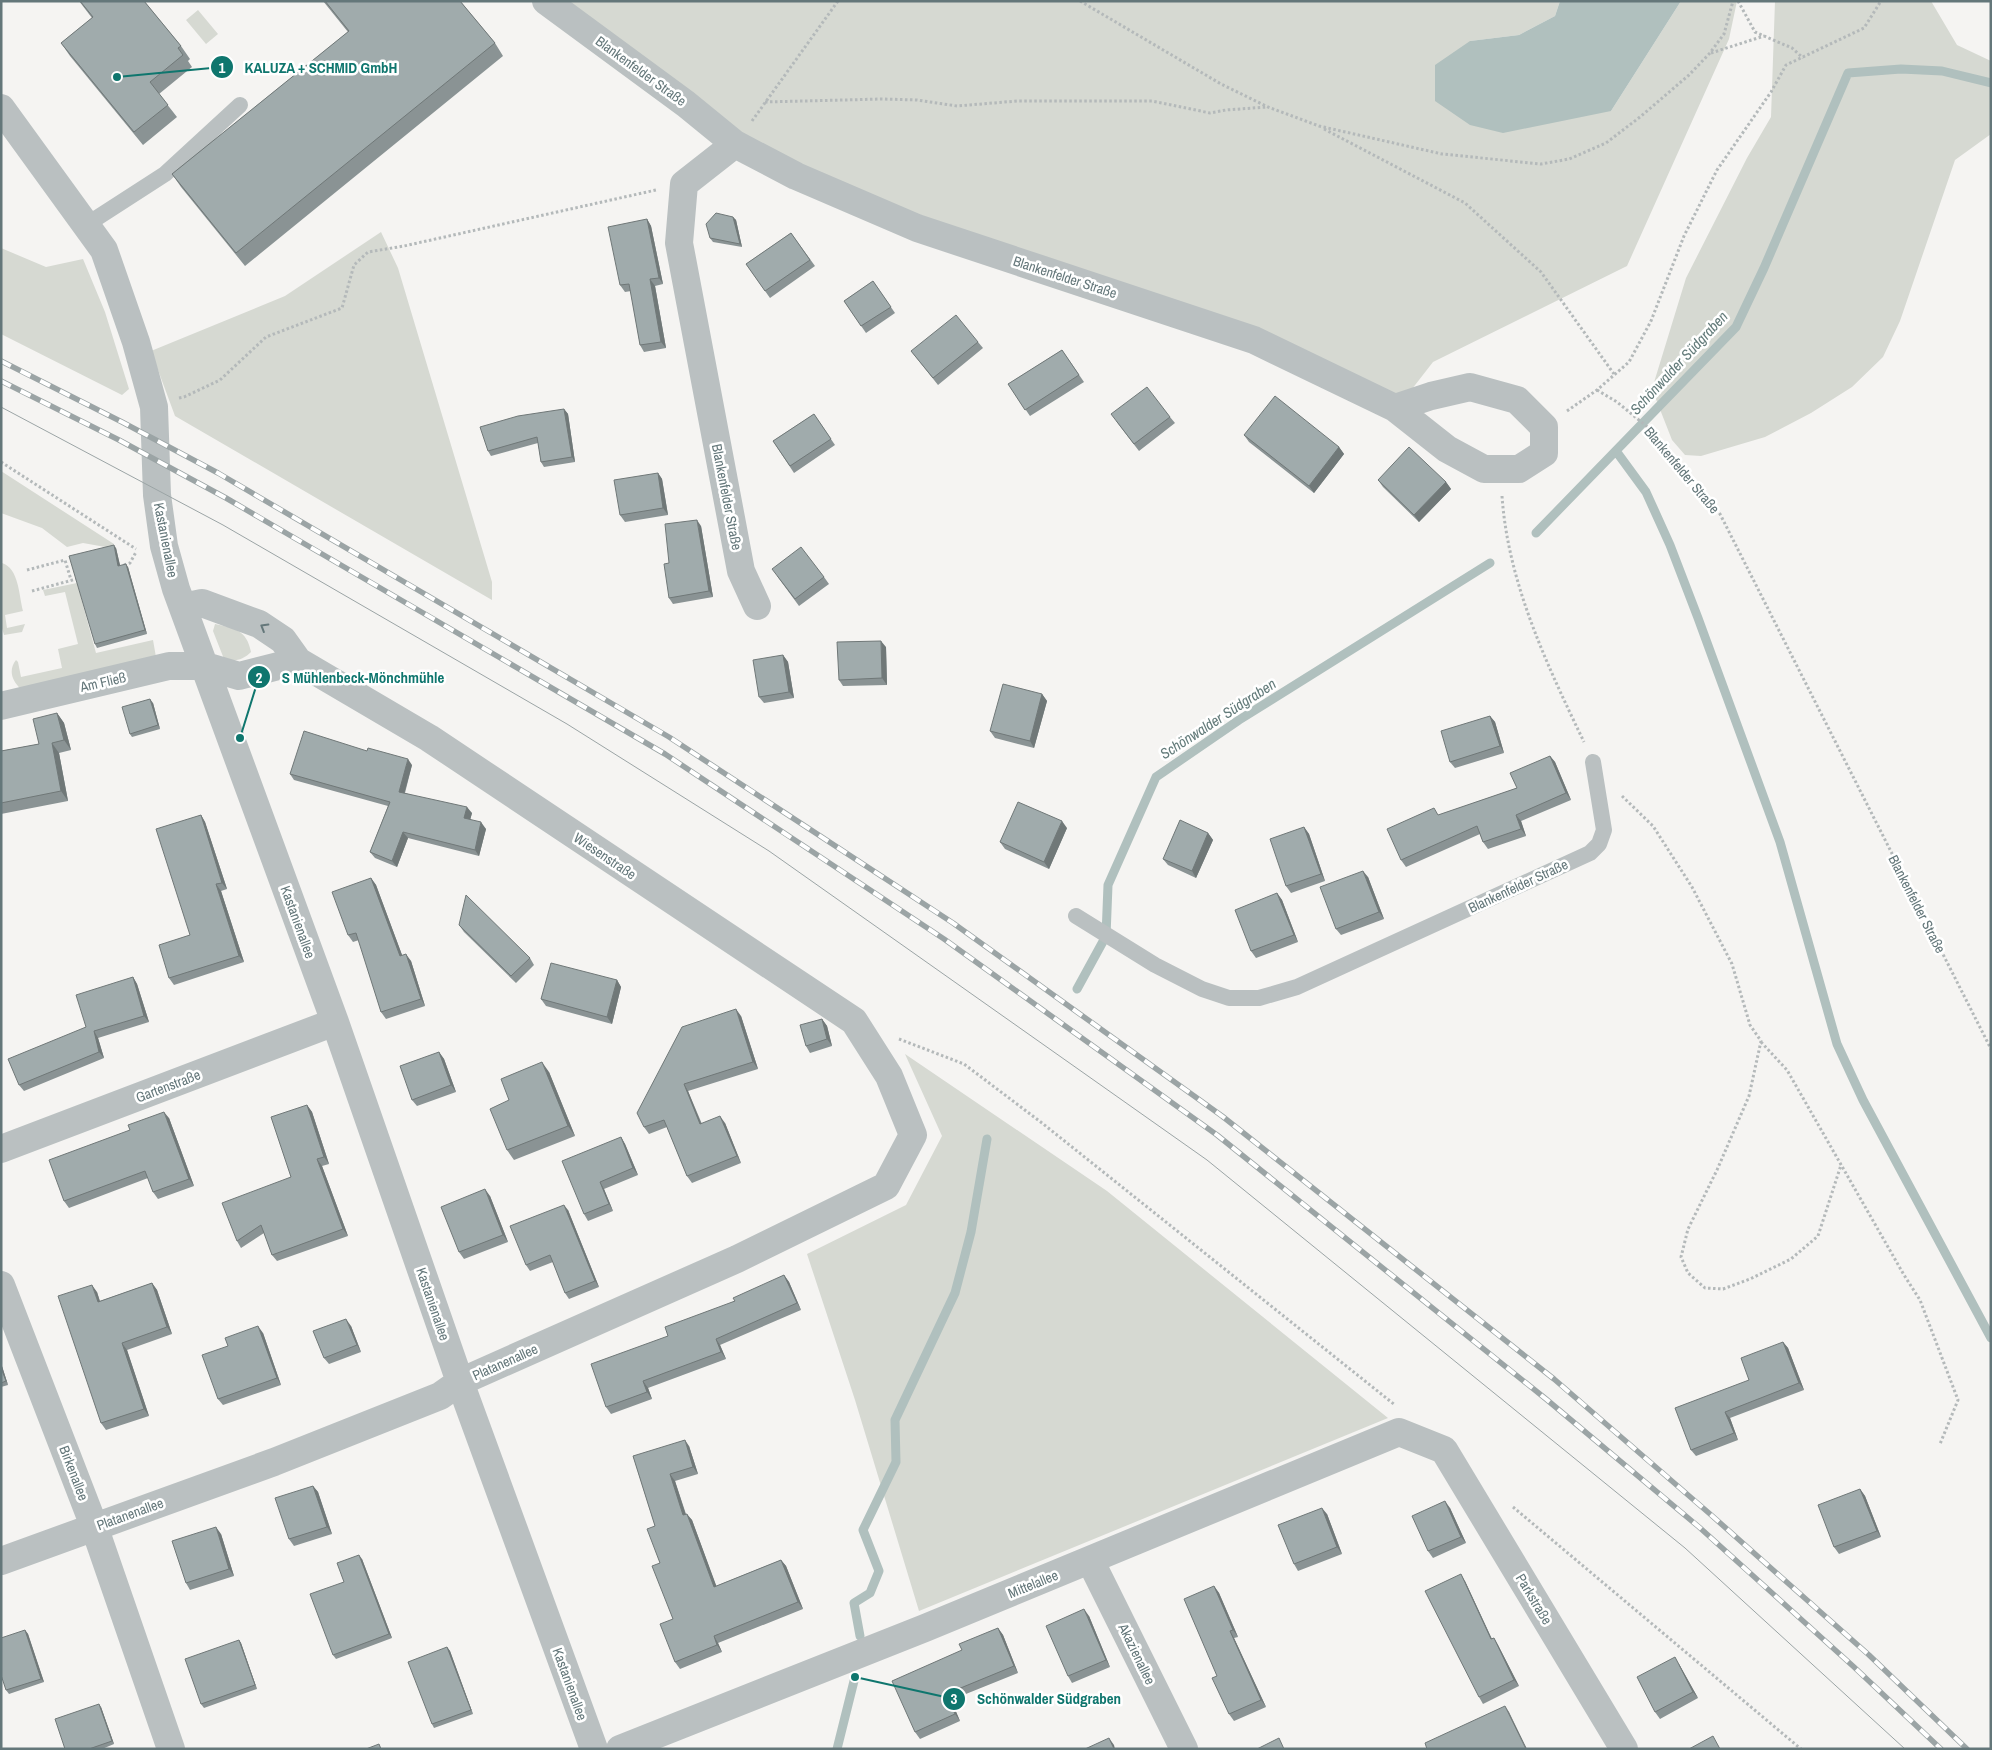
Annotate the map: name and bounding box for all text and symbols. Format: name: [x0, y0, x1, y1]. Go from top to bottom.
street label: Blankenfelder Straße: [592, 32, 690, 110]
callout: KALUZA + SCHMID GmbH: [209, 52, 407, 82]
text: 1: [219, 57, 226, 78]
text: KALUZA + SCHMID GmbH: [245, 57, 397, 78]
street label: Blankenfelder Straße: [1011, 252, 1119, 302]
water label: Schönwalder Südgraben: [1625, 306, 1732, 419]
street label: Blankenfelder Straße: [1640, 423, 1724, 517]
street label: Blankenfelder Straße: [708, 442, 746, 552]
street label: Kastanienallee: [150, 501, 182, 579]
one-way arrow: [261, 624, 270, 634]
callout: S Mühlenbeck-Mönchmühle: [247, 662, 454, 692]
text: 2: [256, 667, 263, 688]
text: S Mühlenbeck-Mönchmühle: [282, 667, 444, 688]
street label: Am Fließ: [77, 668, 128, 696]
water label: Schönwalder Südgraben: [1156, 673, 1280, 764]
street label: Wiesenstraße: [570, 829, 640, 883]
street label: Blankenfelder Straße: [1885, 852, 1949, 956]
street label: Blankenfelder Straße: [1465, 855, 1571, 917]
street label: Kastanienallee: [277, 883, 319, 961]
street label: Gartenstraße: [133, 1065, 203, 1107]
street label: Kastanienallee: [412, 1265, 454, 1343]
street label: Platanenallee: [470, 1340, 540, 1384]
street label: Birkenallee: [55, 1443, 93, 1503]
street label: Platanenallee: [94, 1494, 166, 1534]
street label: Mittelallee: [1005, 1566, 1061, 1602]
street label: Parkstraße: [1512, 1570, 1556, 1628]
street label: Akazienallee: [1114, 1620, 1159, 1687]
street label: Kastanienallee: [549, 1645, 591, 1723]
callout: Schönwalder Südgraben: [941, 1684, 1131, 1714]
text: 3: [951, 1688, 958, 1709]
text: Schönwalder Südgraben: [977, 1688, 1121, 1709]

